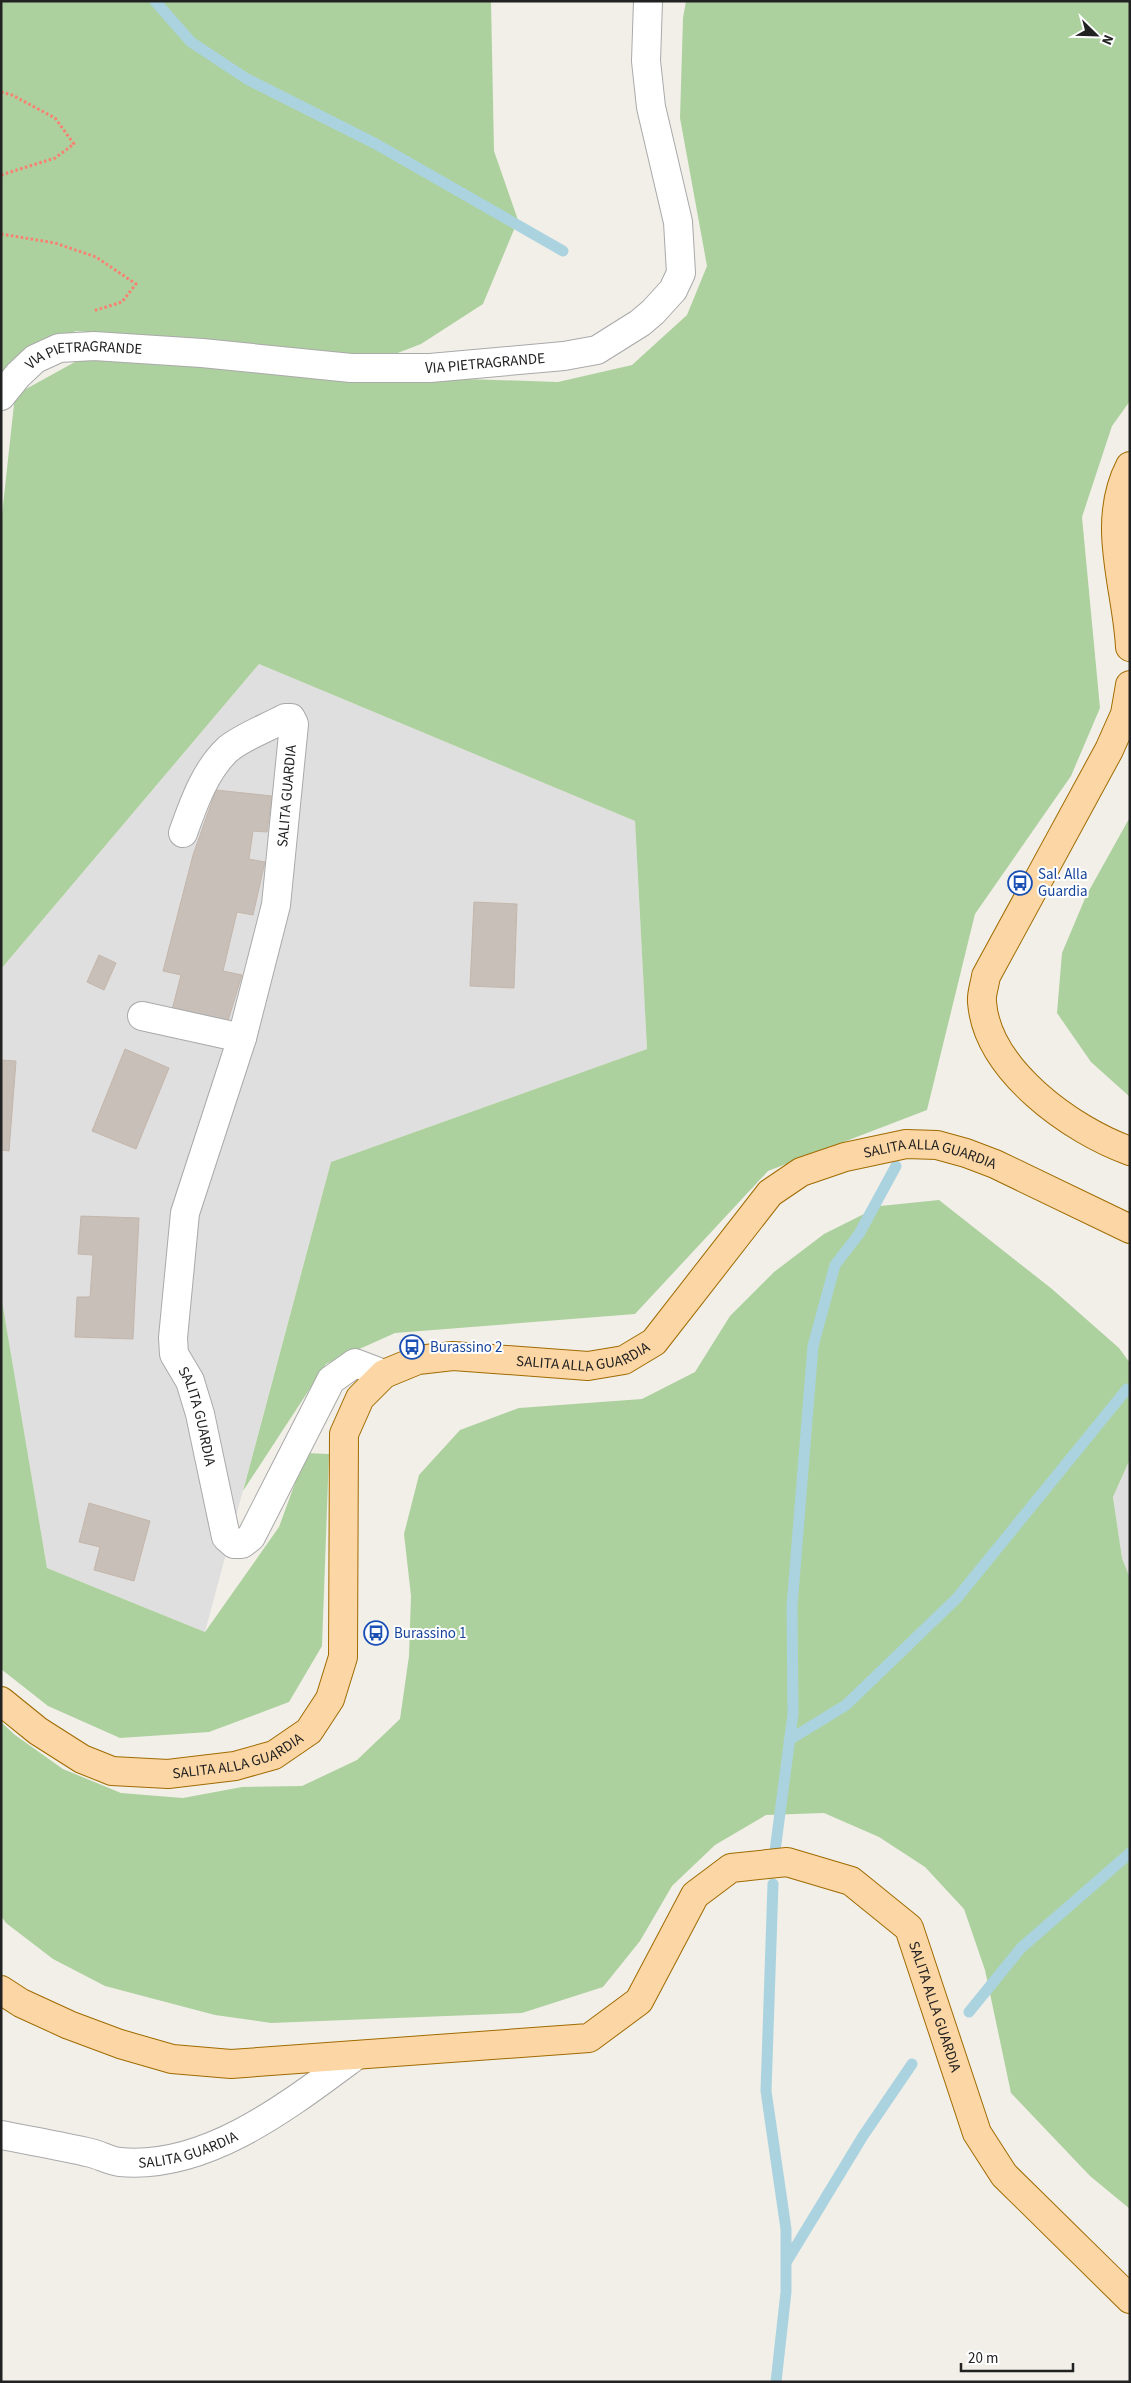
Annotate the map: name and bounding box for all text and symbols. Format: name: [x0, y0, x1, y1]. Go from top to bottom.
north arrow: [1071, 10, 1121, 60]
text: N: [1096, 31, 1118, 48]
street label: VIA PIETRAGRANDE: [20, 335, 143, 374]
street label: VIA PIETRAGRANDE: [425, 347, 546, 379]
street label: SALITA GUARDIA: [272, 743, 302, 848]
place label: Sal. Alla Guardia: [1038, 864, 1088, 902]
bus stop icon: Sal. Alla Guardia: [1007, 870, 1033, 896]
street label: SALITA ALLA GUARDIA: [861, 1133, 1001, 1175]
bus stop icon: Burassino 2: [399, 1334, 425, 1360]
street label: SALITA ALLA GUARDIA: [515, 1336, 654, 1377]
place label: Burassino 2: [430, 1337, 502, 1358]
street label: SALITA GUARDIA: [173, 1362, 221, 1469]
bus stop icon: Burassino 1: [363, 1620, 389, 1646]
place label: Burassino 1: [394, 1623, 466, 1644]
street label: SALITA ALLA GUARDIA: [171, 1727, 308, 1784]
street label: SALITA ALLA GUARDIA: [904, 1938, 967, 2076]
street label: SALITA GUARDIA: [138, 2125, 242, 2173]
scale bar: [961, 2340, 1074, 2372]
text: 20 m: [968, 2348, 998, 2369]

